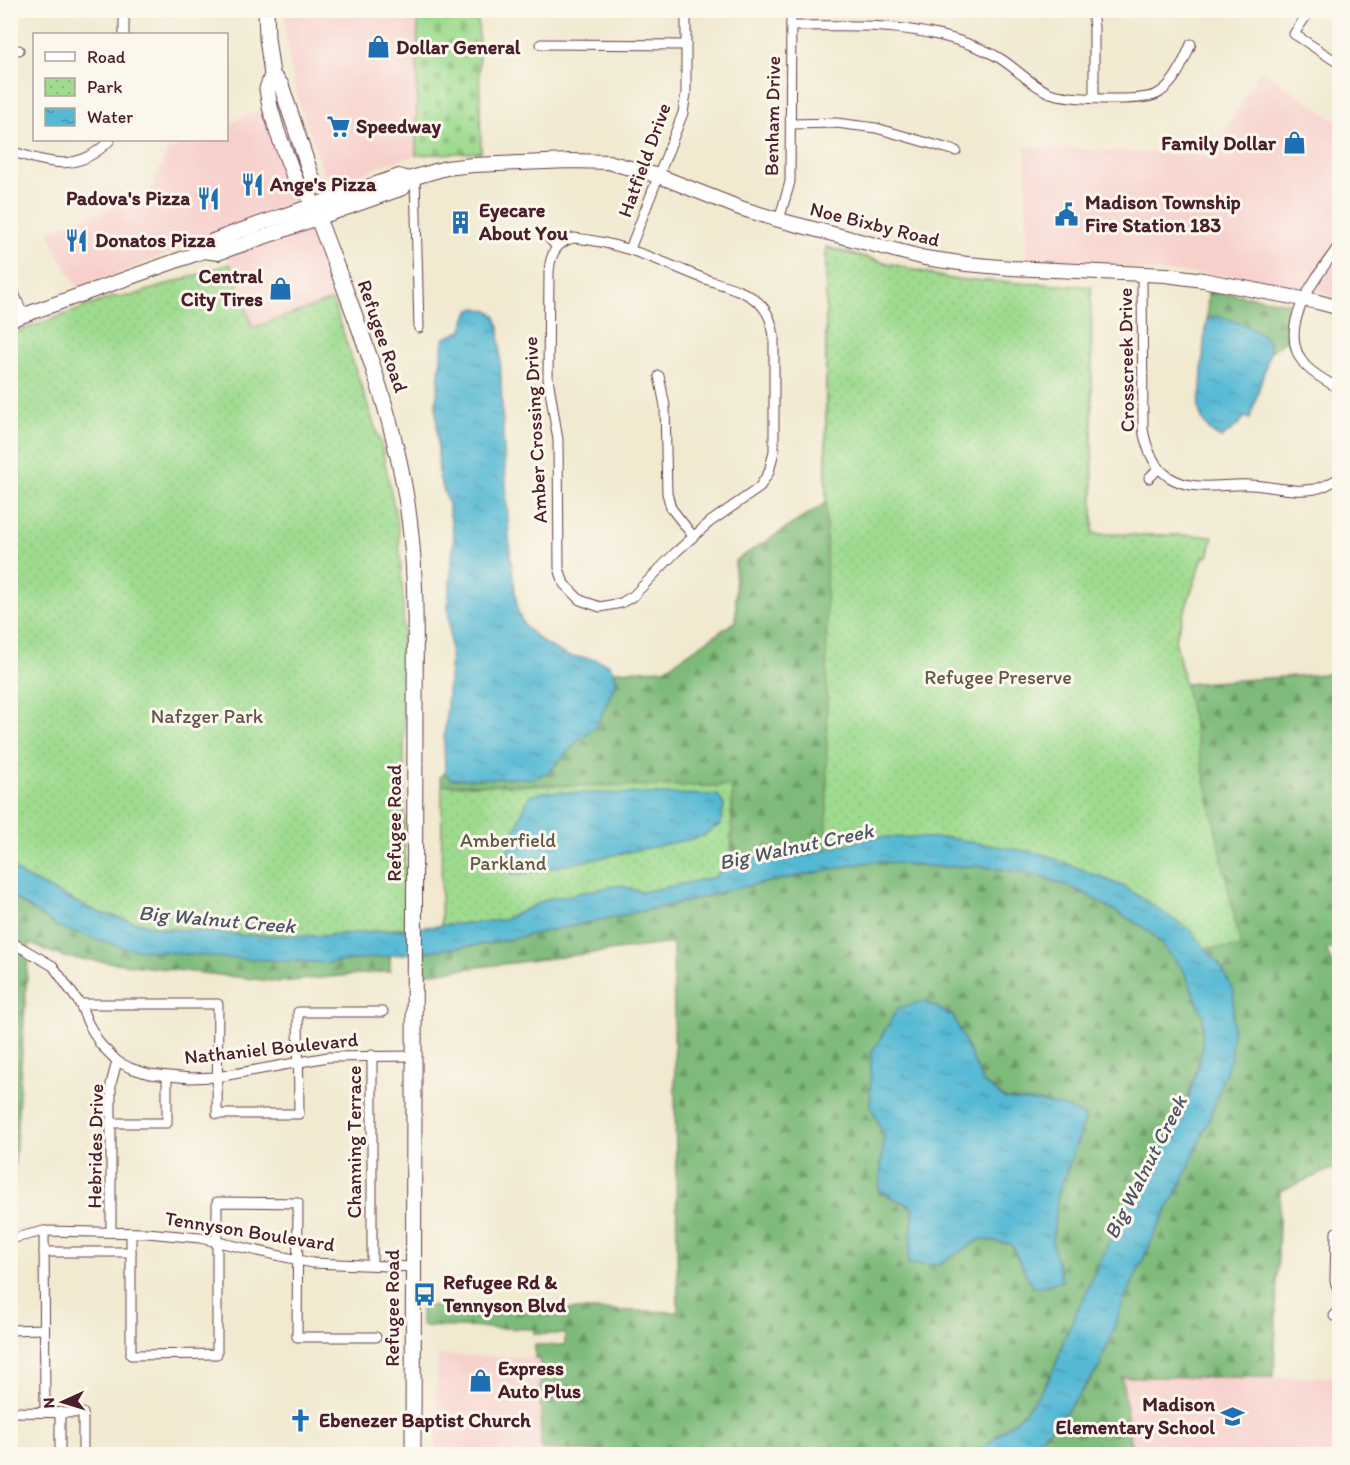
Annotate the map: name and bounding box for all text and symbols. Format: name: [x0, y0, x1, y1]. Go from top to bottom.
legend: [33, 33, 228, 141]
shop icon: Dollar General: [365, 34, 391, 60]
place label: Dollar General: [396, 35, 521, 59]
text: Road: [87, 46, 126, 68]
street label: Benham Drive: [759, 56, 785, 176]
text: Park: [87, 76, 122, 98]
street label: Hatfield Drive: [612, 100, 676, 220]
text: Water: [87, 106, 133, 128]
supermarket icon: Speedway: [325, 113, 351, 139]
place label: Speedway: [356, 114, 442, 139]
shop icon: Family Dollar: [1281, 130, 1307, 156]
place label: Family Dollar: [1161, 131, 1277, 156]
restaurant icon: Ange's Pizza: [239, 171, 265, 197]
place label: Ange's Pizza: [269, 172, 377, 197]
restaurant icon: Padova's Pizza: [195, 185, 221, 211]
place label: Padova's Pizza: [66, 186, 190, 210]
place label: Madison Township Fire Station 183: [1085, 190, 1241, 237]
street label: Noe Bixby Road: [807, 196, 943, 252]
place label: Eyecare About You: [478, 198, 568, 245]
public building icon: Madison Township Fire Station 183: [1054, 201, 1080, 227]
building icon: Eyecare About You: [448, 209, 474, 235]
restaurant icon: Donatos Pizza: [64, 227, 90, 253]
place label: Donatos Pizza: [95, 228, 216, 252]
place label: Central City Tires: [181, 264, 263, 312]
shop icon: Central City Tires: [268, 275, 294, 301]
street label: Refugee Road: [353, 277, 413, 395]
street label: Crosscreek Drive: [1113, 287, 1139, 433]
street label: Amber Crossing Drive: [518, 336, 552, 524]
park label: Refugee Preserve: [924, 665, 1072, 689]
park label: Nafzger Park: [151, 704, 264, 728]
street label: Refugee Road: [382, 764, 406, 882]
water label: Big Walnut Creek: [717, 817, 877, 875]
park label: Amberfield Parkland: [460, 828, 556, 875]
water label: Big Walnut Creek: [138, 900, 297, 938]
street label: Nathaniel Boulevard: [183, 1027, 359, 1069]
street label: Channing Terrace: [342, 1066, 366, 1218]
street label: Hebrides Drive: [82, 1083, 108, 1209]
water label: Big Walnut Creek: [1098, 1090, 1192, 1243]
street label: Tennyson Boulevard: [163, 1206, 337, 1256]
street label: Refugee Road: [380, 1249, 404, 1367]
place label: Refugee Rd & Tennyson Blvd: [442, 1270, 566, 1318]
bus stop icon: Refugee Rd & Tennyson Blvd: [412, 1281, 438, 1307]
place label: Express Auto Plus: [497, 1356, 581, 1403]
shop icon: Express Auto Plus: [467, 1367, 493, 1393]
north arrow: [33, 1372, 93, 1432]
place label: Madison Elementary School: [1056, 1392, 1216, 1440]
text: N: [39, 1397, 58, 1409]
school or university icon: Madison Elementary School: [1220, 1403, 1246, 1429]
church icon: Ebenezer Baptist Church: [288, 1407, 314, 1433]
place label: Ebenezer Baptist Church: [319, 1408, 531, 1433]

